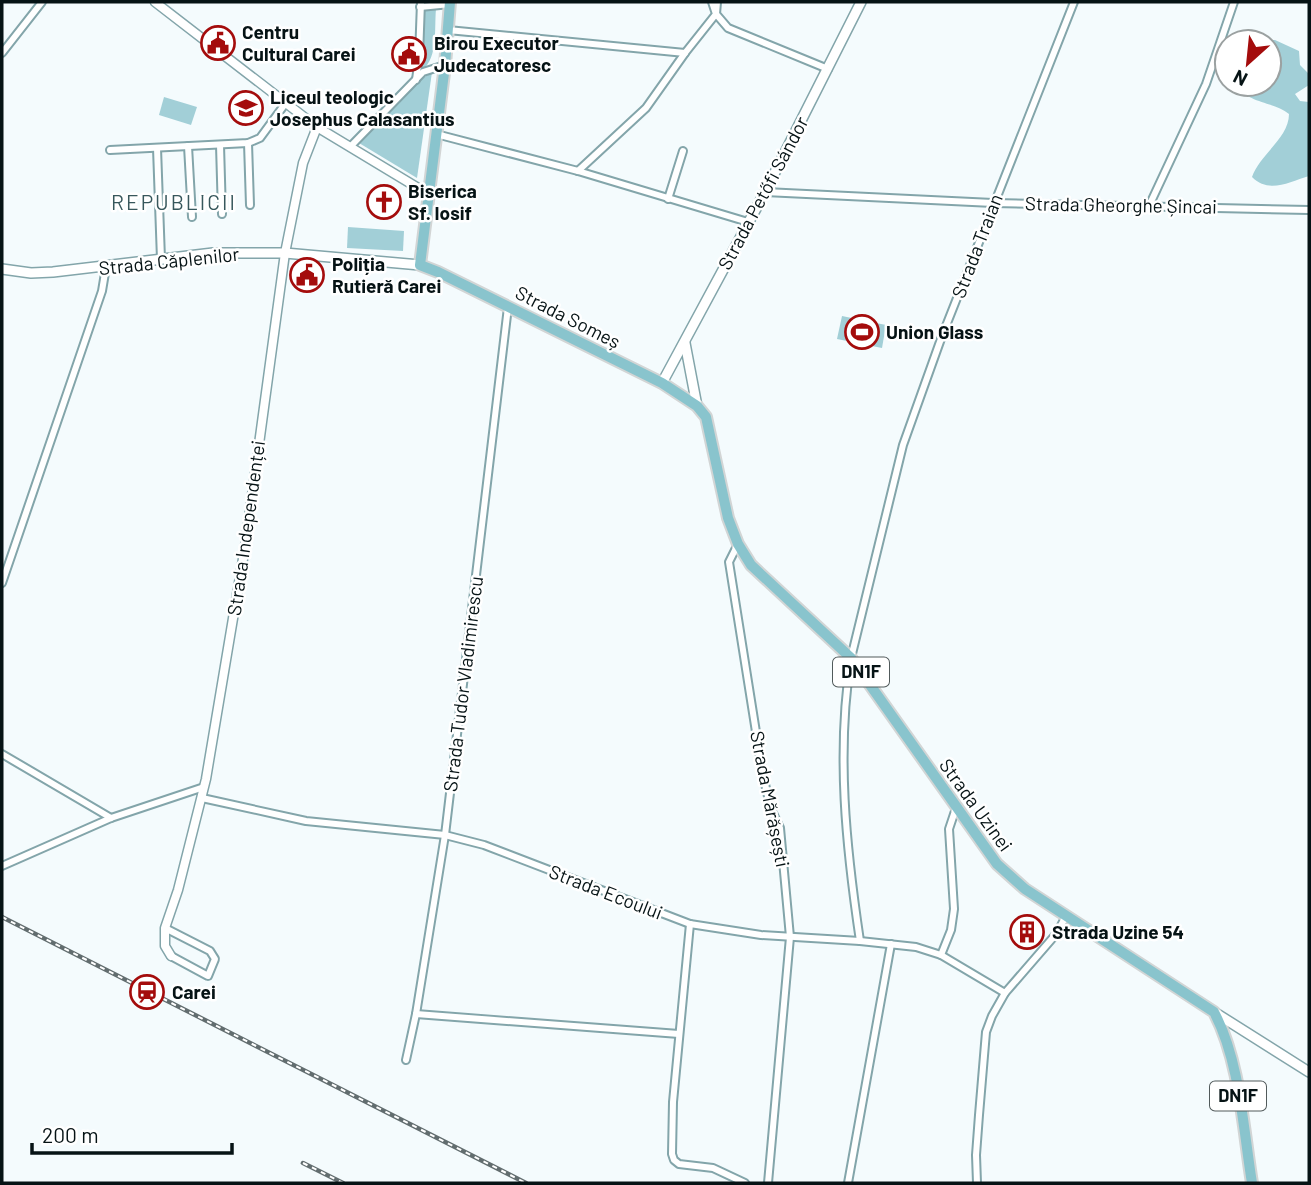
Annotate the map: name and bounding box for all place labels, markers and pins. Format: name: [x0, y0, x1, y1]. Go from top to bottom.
place label: Centru Cultural Carei: [242, 20, 356, 65]
public building icon: Centru Cultural Carei: [199, 24, 237, 62]
place label: Birou Executor Judecatoresc: [434, 31, 560, 76]
public building icon: Birou Executor Judecatoresc: [390, 35, 428, 73]
place label: Liceul teologic Josephus Calasantius: [270, 85, 455, 130]
school or university icon: Liceul teologic Josephus Calasantius: [227, 89, 265, 127]
place label: Biserica Sf. Iosif: [408, 179, 477, 224]
church icon: Biserica Sf. Iosif: [365, 183, 403, 221]
place label: Poliția Rutieră Carei: [332, 252, 441, 297]
public building icon: Poliția Rutieră Carei: [288, 256, 326, 294]
sports icon: Union Glass: [843, 313, 881, 351]
place label: Union Glass: [886, 320, 983, 343]
building icon: Strada Uzine 54: [1008, 913, 1046, 951]
place label: Strada Uzine 54: [1052, 920, 1184, 943]
station icon: Carei: [128, 973, 166, 1011]
place label: Carei: [172, 980, 216, 1003]

